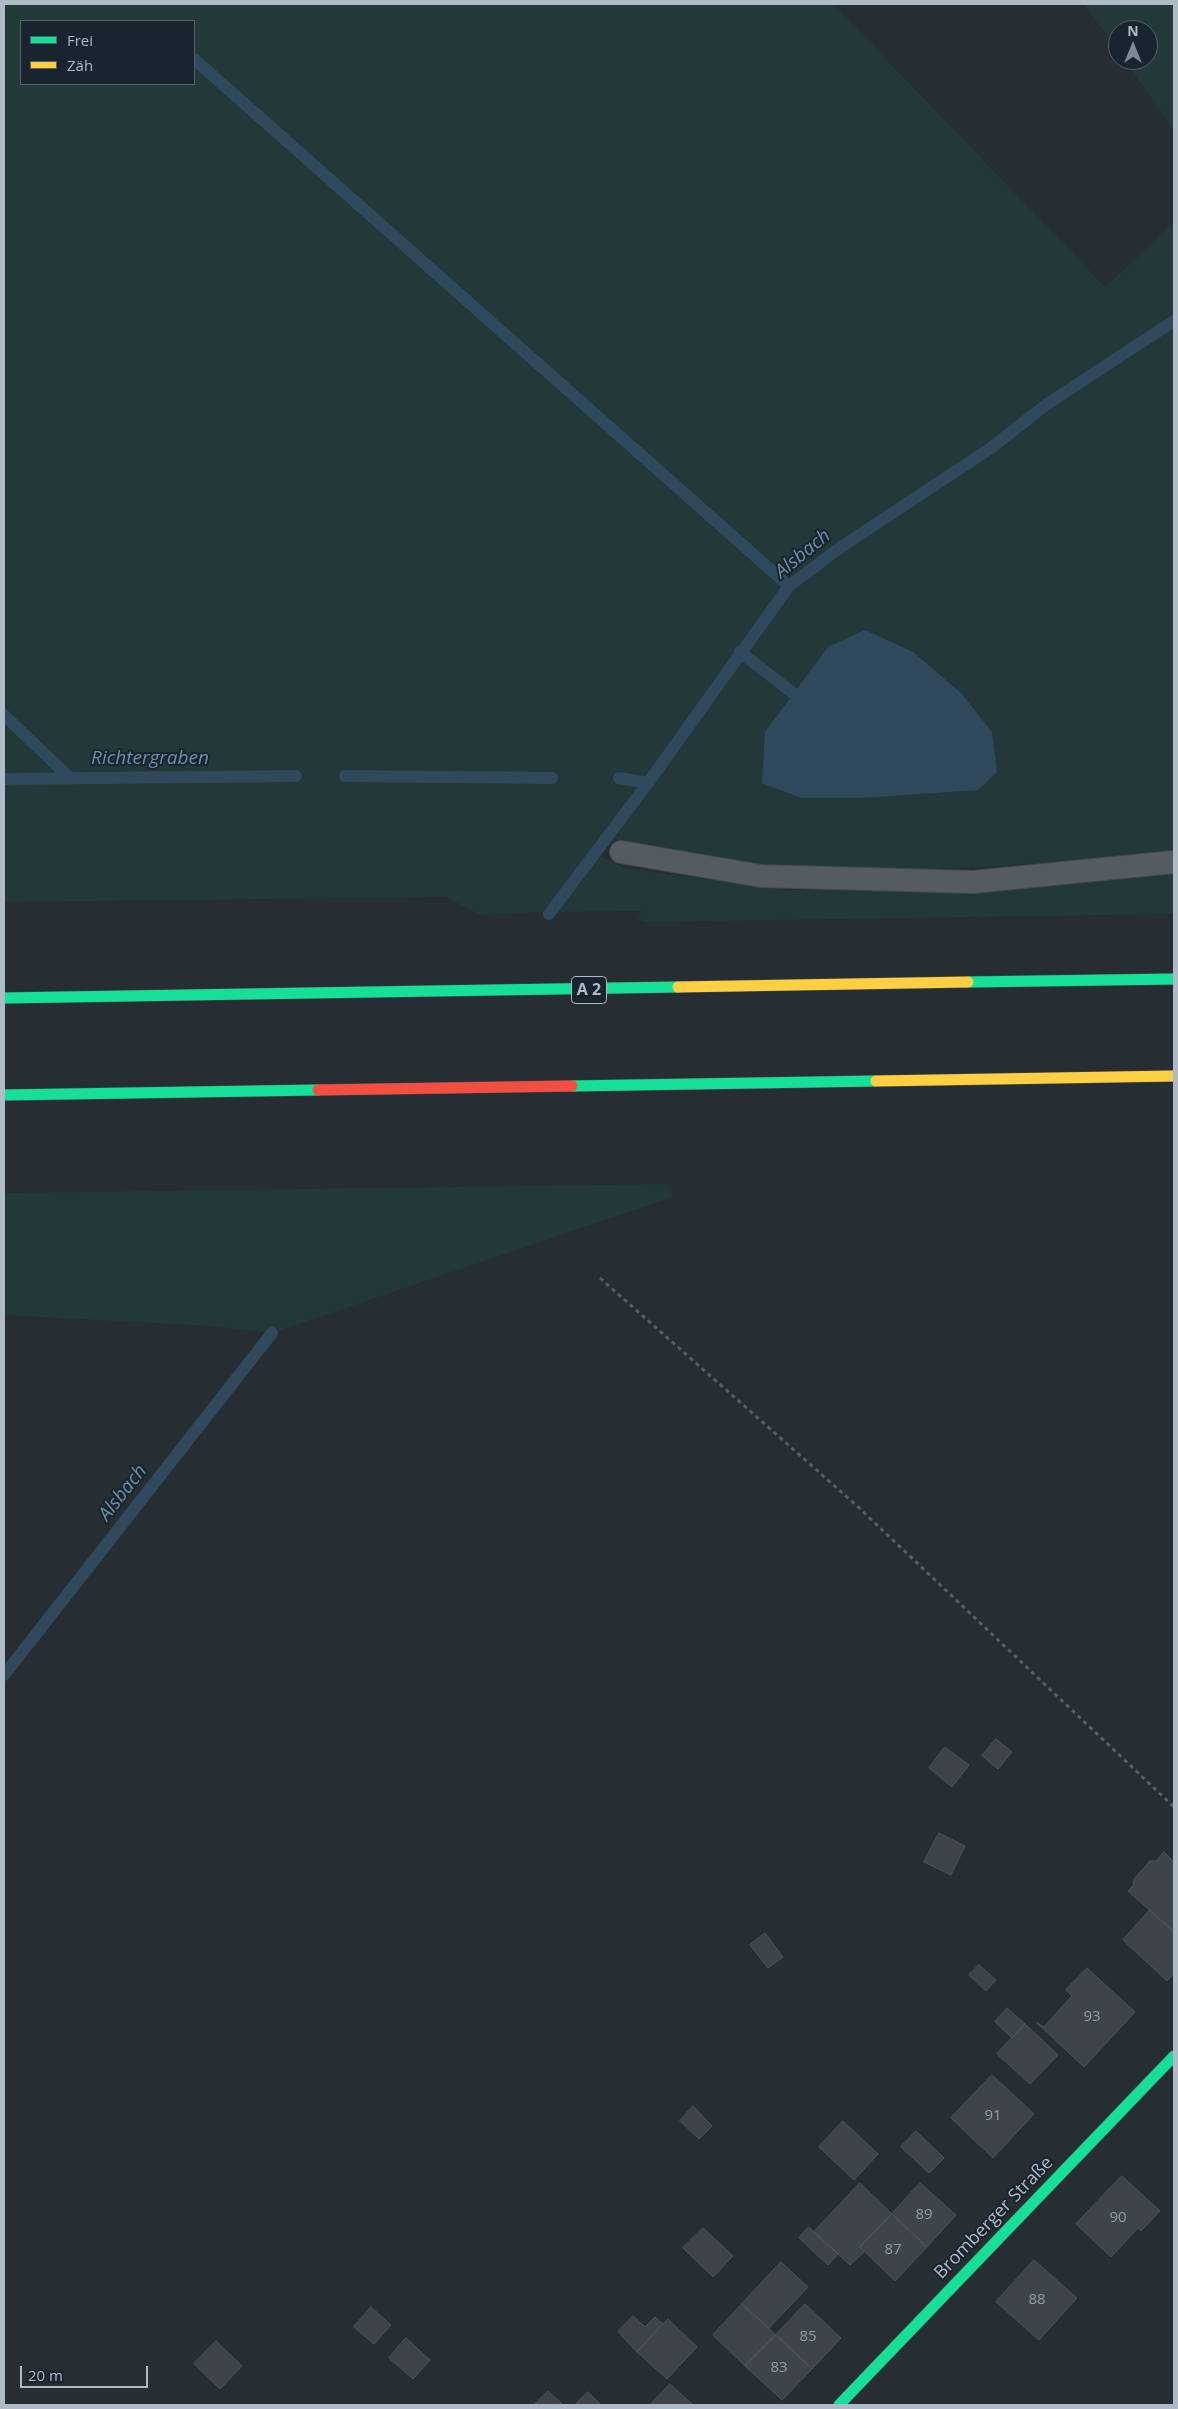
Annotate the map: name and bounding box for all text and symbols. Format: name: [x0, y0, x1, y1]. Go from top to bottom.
legend: [20, 20, 195, 85]
north arrow: [1108, 20, 1158, 70]
text: N: [1127, 21, 1139, 40]
text: Frei: [67, 30, 93, 50]
text: Zäh: [67, 55, 93, 75]
water label: Alsbach: [771, 525, 835, 583]
water label: Richtergraben: [91, 748, 209, 770]
road number: A 2: [572, 976, 606, 1004]
water label: Alsbach: [94, 1460, 152, 1526]
house number: 93: [1083, 2008, 1101, 2026]
house number: 91: [984, 2107, 1002, 2125]
street label: Bromberger Straße: [930, 2152, 1058, 2284]
house number: 89: [915, 2206, 933, 2224]
house number: 90: [1109, 2209, 1127, 2227]
house number: 87: [884, 2241, 902, 2259]
house number: 88: [1028, 2291, 1046, 2309]
house number: 85: [799, 2328, 817, 2346]
scale bar: [22, 2356, 150, 2388]
house number: 83: [770, 2359, 788, 2377]
text: 20 m: [28, 2365, 63, 2385]

